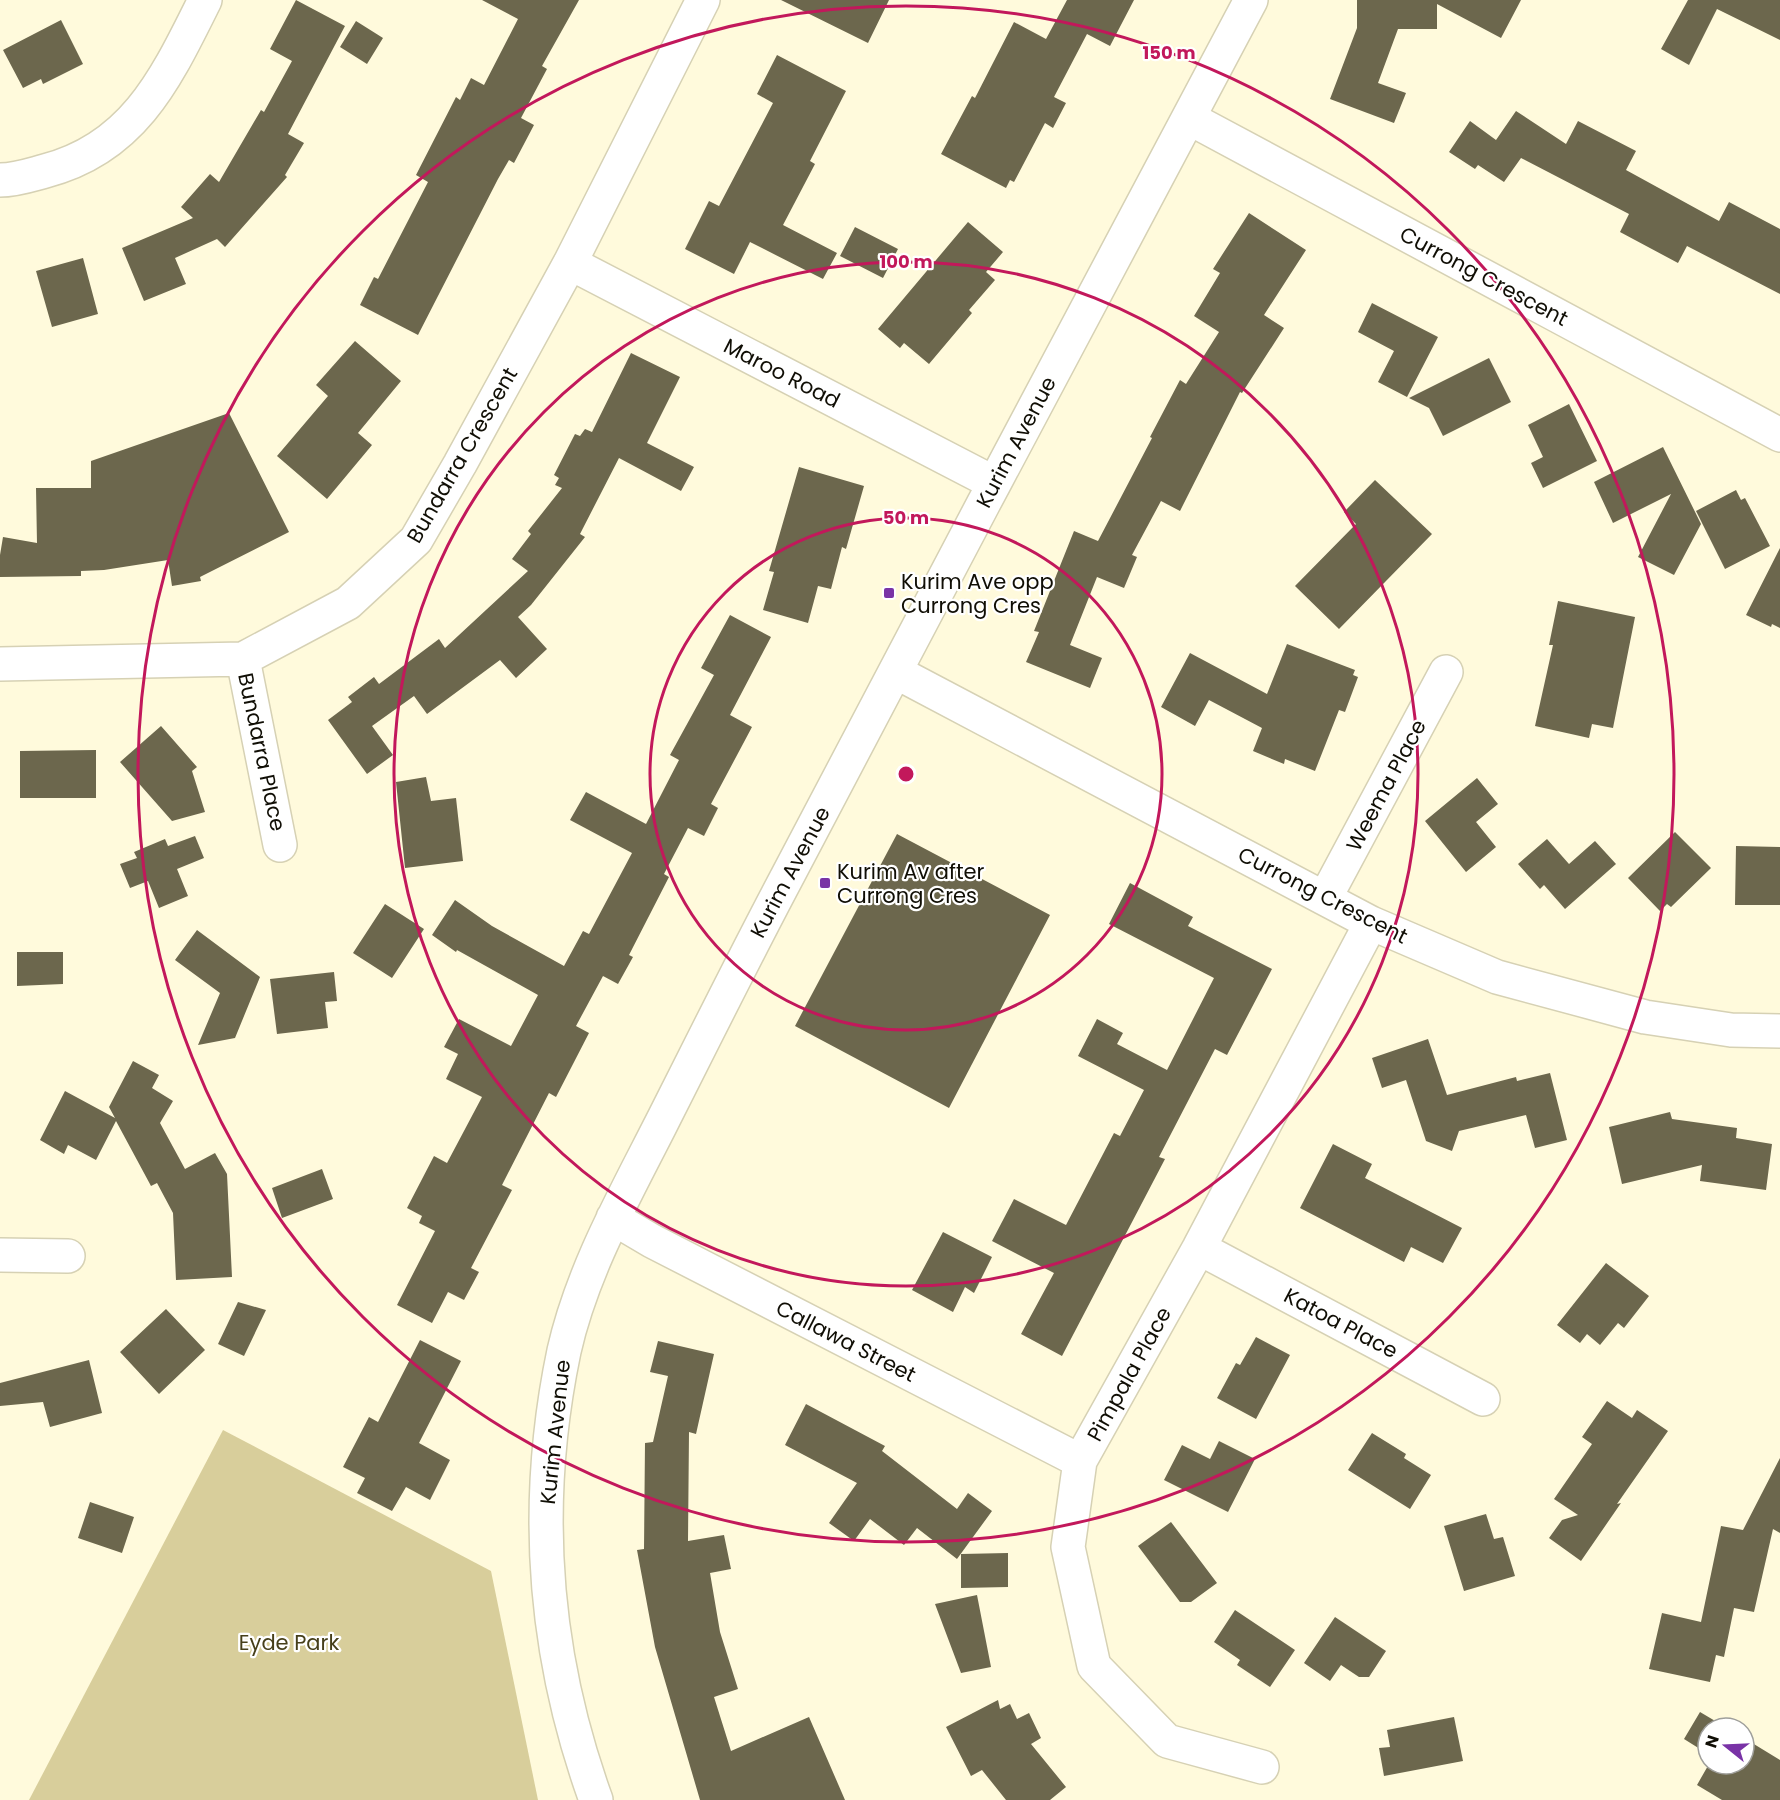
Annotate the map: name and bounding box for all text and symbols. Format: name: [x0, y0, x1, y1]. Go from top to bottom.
text: 150 m: [1142, 40, 1196, 65]
street label: Currong Crescent: [1395, 219, 1573, 333]
text: 100 m: [879, 249, 933, 274]
street label: Maroo Road: [719, 331, 845, 415]
street label: Bundarra Crescent: [400, 362, 524, 548]
street label: Kurim Avenue: [969, 371, 1063, 513]
text: 50 m: [883, 505, 929, 530]
place label: Kurim Ave opp Currong Cres: [901, 567, 1054, 620]
marker: Kurim Ave opp Currong Cres: [882, 586, 896, 600]
street label: Bundarra Place: [231, 670, 293, 834]
street label: Weema Place: [1339, 714, 1433, 856]
centre of rings: [896, 764, 916, 784]
street label: Kurim Avenue: [743, 801, 837, 943]
street label: Currong Crescent: [1233, 840, 1413, 950]
place label: Kurim Av after Currong Cres: [837, 857, 985, 910]
marker: Kurim Av after Currong Cres: [818, 876, 832, 890]
street label: Katoa Place: [1279, 1281, 1403, 1365]
street label: Callawa Street: [771, 1293, 921, 1389]
street label: Pimpala Place: [1080, 1302, 1178, 1446]
street label: Kurim Avenue: [533, 1358, 577, 1506]
park label: Eyde Park: [239, 1628, 339, 1657]
north arrow: [1696, 1716, 1756, 1776]
text: N: [1699, 1732, 1725, 1751]

